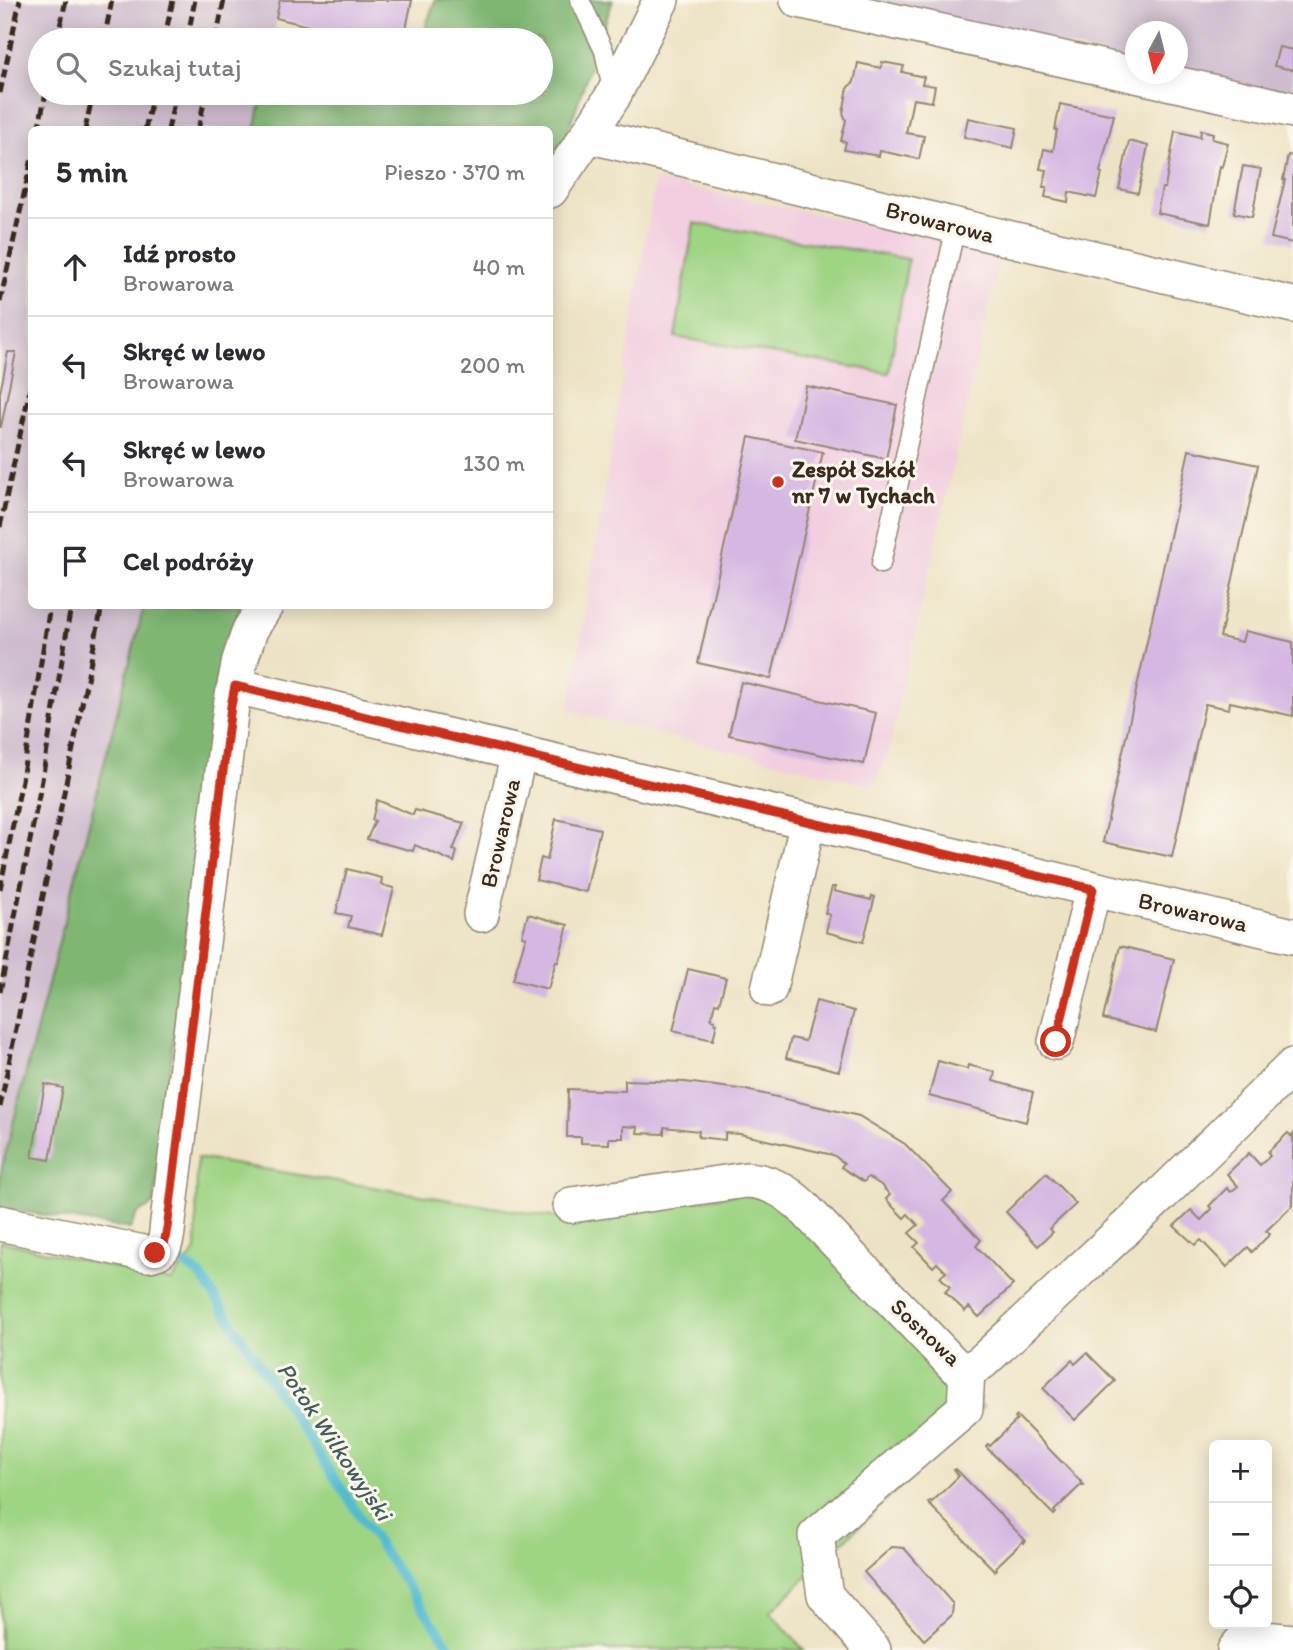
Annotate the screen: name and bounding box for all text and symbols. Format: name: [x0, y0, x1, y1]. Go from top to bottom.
north arrow: [1125, 21, 1188, 84]
search box: [28, 28, 553, 105]
icon: search: [52, 48, 90, 86]
text: Szukaj tutaj: [108, 51, 241, 83]
text: 5 min: [56, 153, 127, 190]
text: Pieszo · 370 m: [384, 158, 525, 186]
street label: Browarowa: [883, 195, 997, 249]
text: Idź prosto: [123, 237, 236, 269]
icon: ahead: [56, 248, 94, 286]
text: 40 m: [472, 253, 525, 281]
text: Browarowa: [123, 269, 234, 297]
text: Skręć w lewo: [123, 335, 266, 367]
icon: left: [56, 346, 94, 384]
text: 200 m: [460, 351, 525, 379]
text: Browarowa: [123, 367, 234, 395]
text: Skręć w lewo: [123, 433, 266, 465]
icon: left: [56, 444, 94, 482]
text: 130 m: [463, 449, 525, 477]
place label: Zespół Szkół nr 7 w Tychach: [791, 455, 935, 509]
text: Browarowa: [123, 465, 234, 493]
marker: Zespół Szkół nr 7 w Tychach: [770, 474, 786, 490]
icon: arrive: [56, 542, 94, 580]
text: Cel podróży: [123, 545, 253, 577]
street label: Browarowa: [474, 776, 526, 890]
street label: Browarowa: [1136, 886, 1250, 938]
route start: [1040, 1026, 1071, 1057]
route end: [139, 1237, 170, 1268]
street label: Sosnowa: [885, 1292, 967, 1372]
water label: Potok Wilkowyjski: [271, 1356, 400, 1528]
map controls: [1209, 1440, 1272, 1629]
button: +: [1209, 1440, 1272, 1503]
button: −: [1209, 1503, 1272, 1566]
button: locate: [1209, 1566, 1272, 1629]

